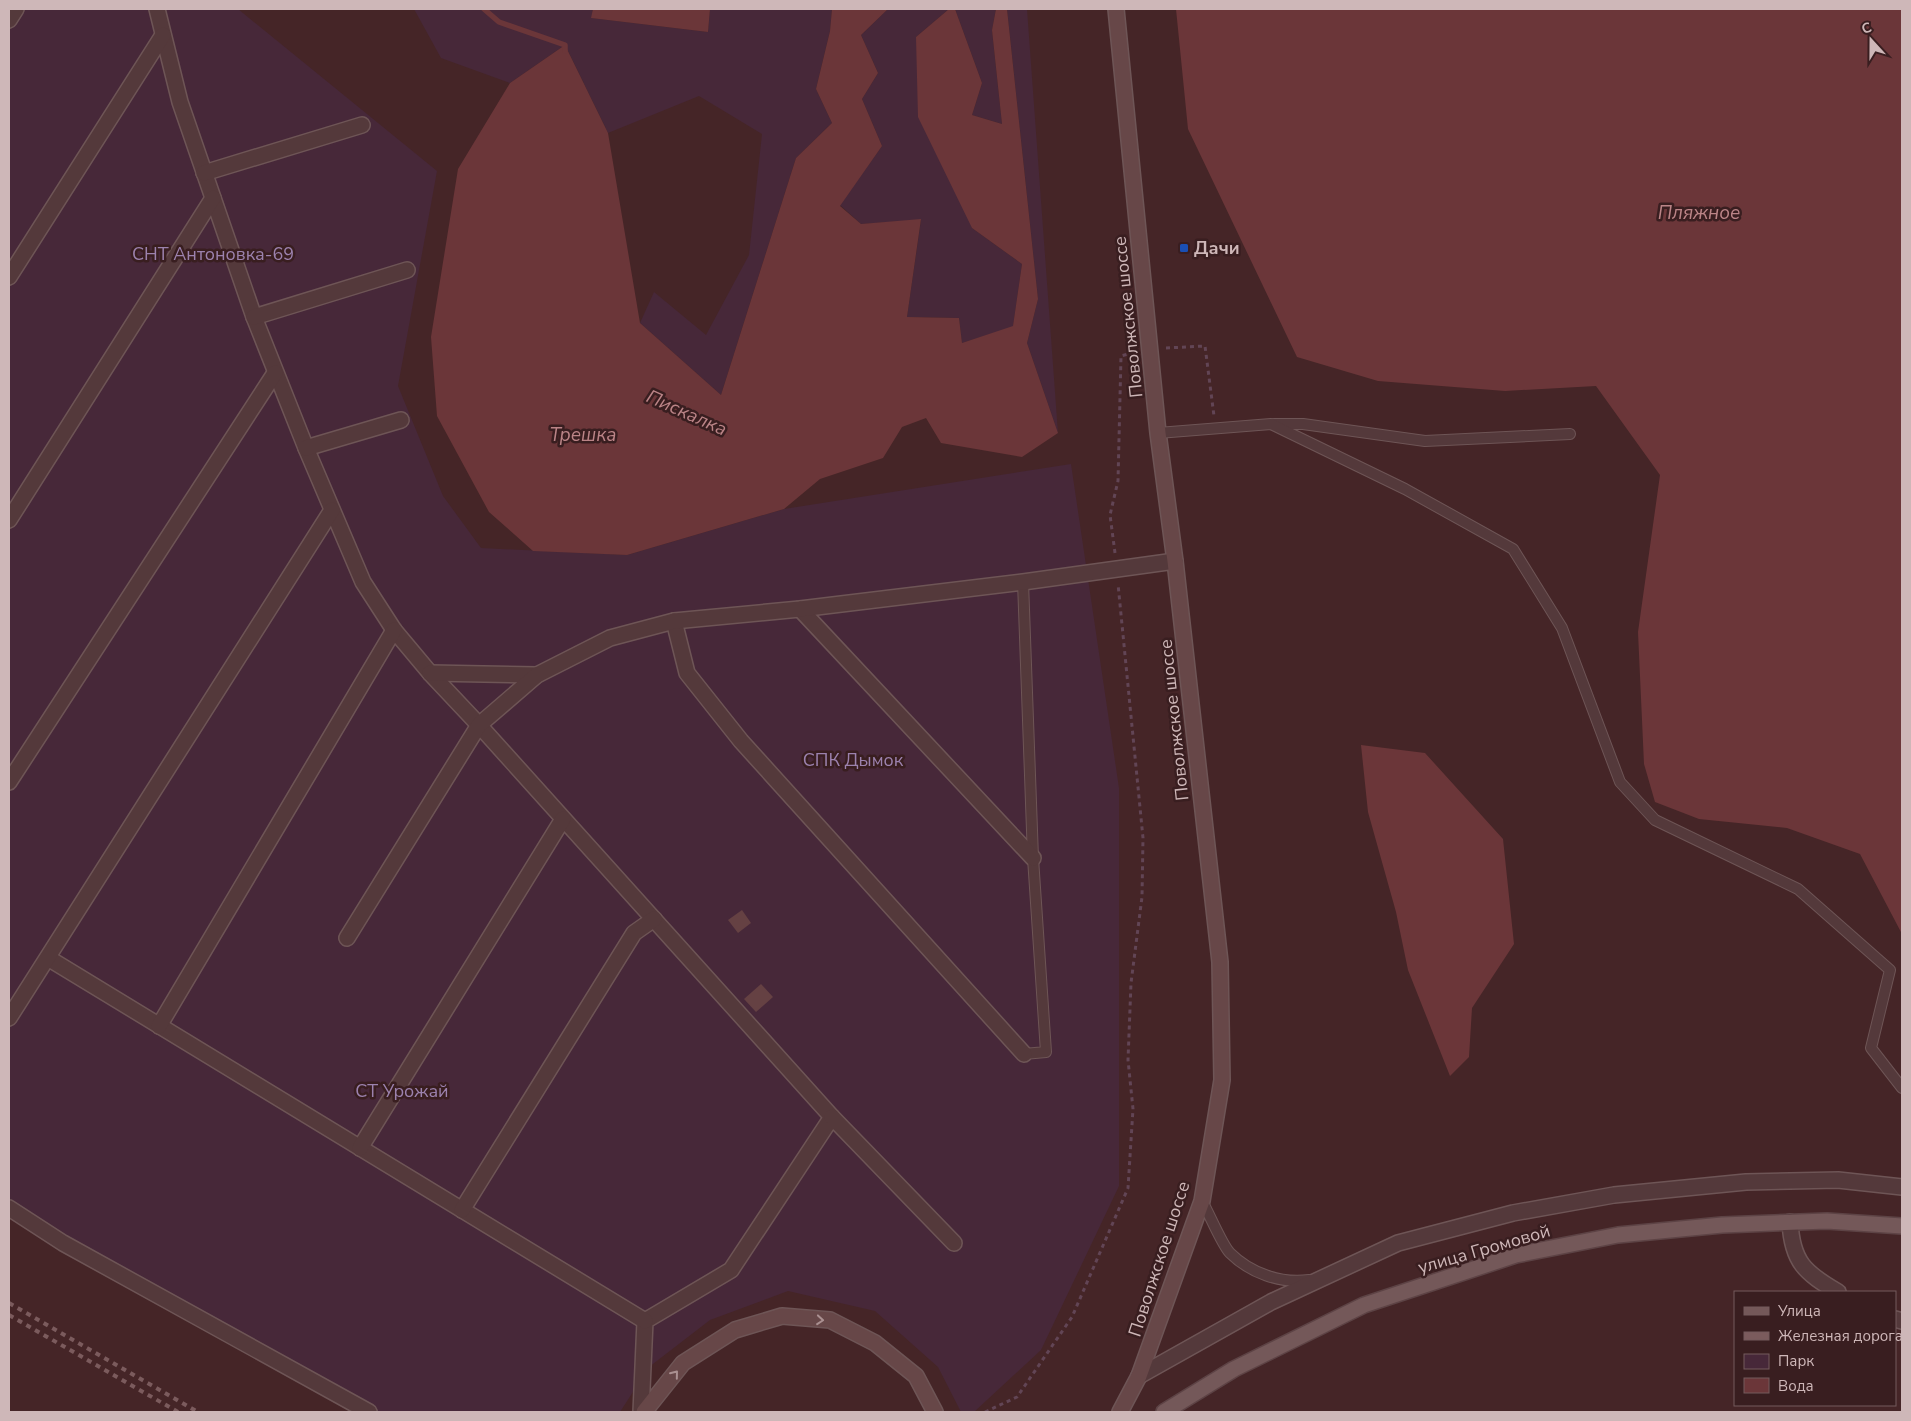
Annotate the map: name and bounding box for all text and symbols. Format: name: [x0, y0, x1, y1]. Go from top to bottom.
north arrow: [1846, 15, 1896, 65]
text: С: [1859, 18, 1875, 39]
water label: Пляжное: [1658, 200, 1740, 226]
street label: Поволжское шоссе: [1108, 235, 1148, 399]
place label: Дачи: [1194, 236, 1240, 260]
park label: СНТ Антоновка-69: [132, 242, 294, 266]
marker: Дачи: [1178, 242, 1190, 254]
water label: Пискалка: [642, 384, 731, 442]
water label: Трешка: [550, 422, 616, 448]
street label: Поволжское шоссе: [1154, 638, 1194, 802]
park label: СПК Дымок: [803, 748, 904, 772]
park label: СТ Урожай: [355, 1079, 449, 1103]
street label: Поволжское шоссе: [1123, 1178, 1195, 1340]
street label: улица Громовой: [1415, 1219, 1553, 1279]
legend: [1734, 1291, 1896, 1406]
text: Улица: [1777, 1301, 1821, 1321]
one-way arrow: [816, 1314, 824, 1325]
text: Железная дорога: [1778, 1326, 1903, 1346]
text: Парк: [1778, 1351, 1814, 1371]
one-way arrow: [669, 1371, 677, 1380]
text: Вода: [1778, 1376, 1814, 1396]

